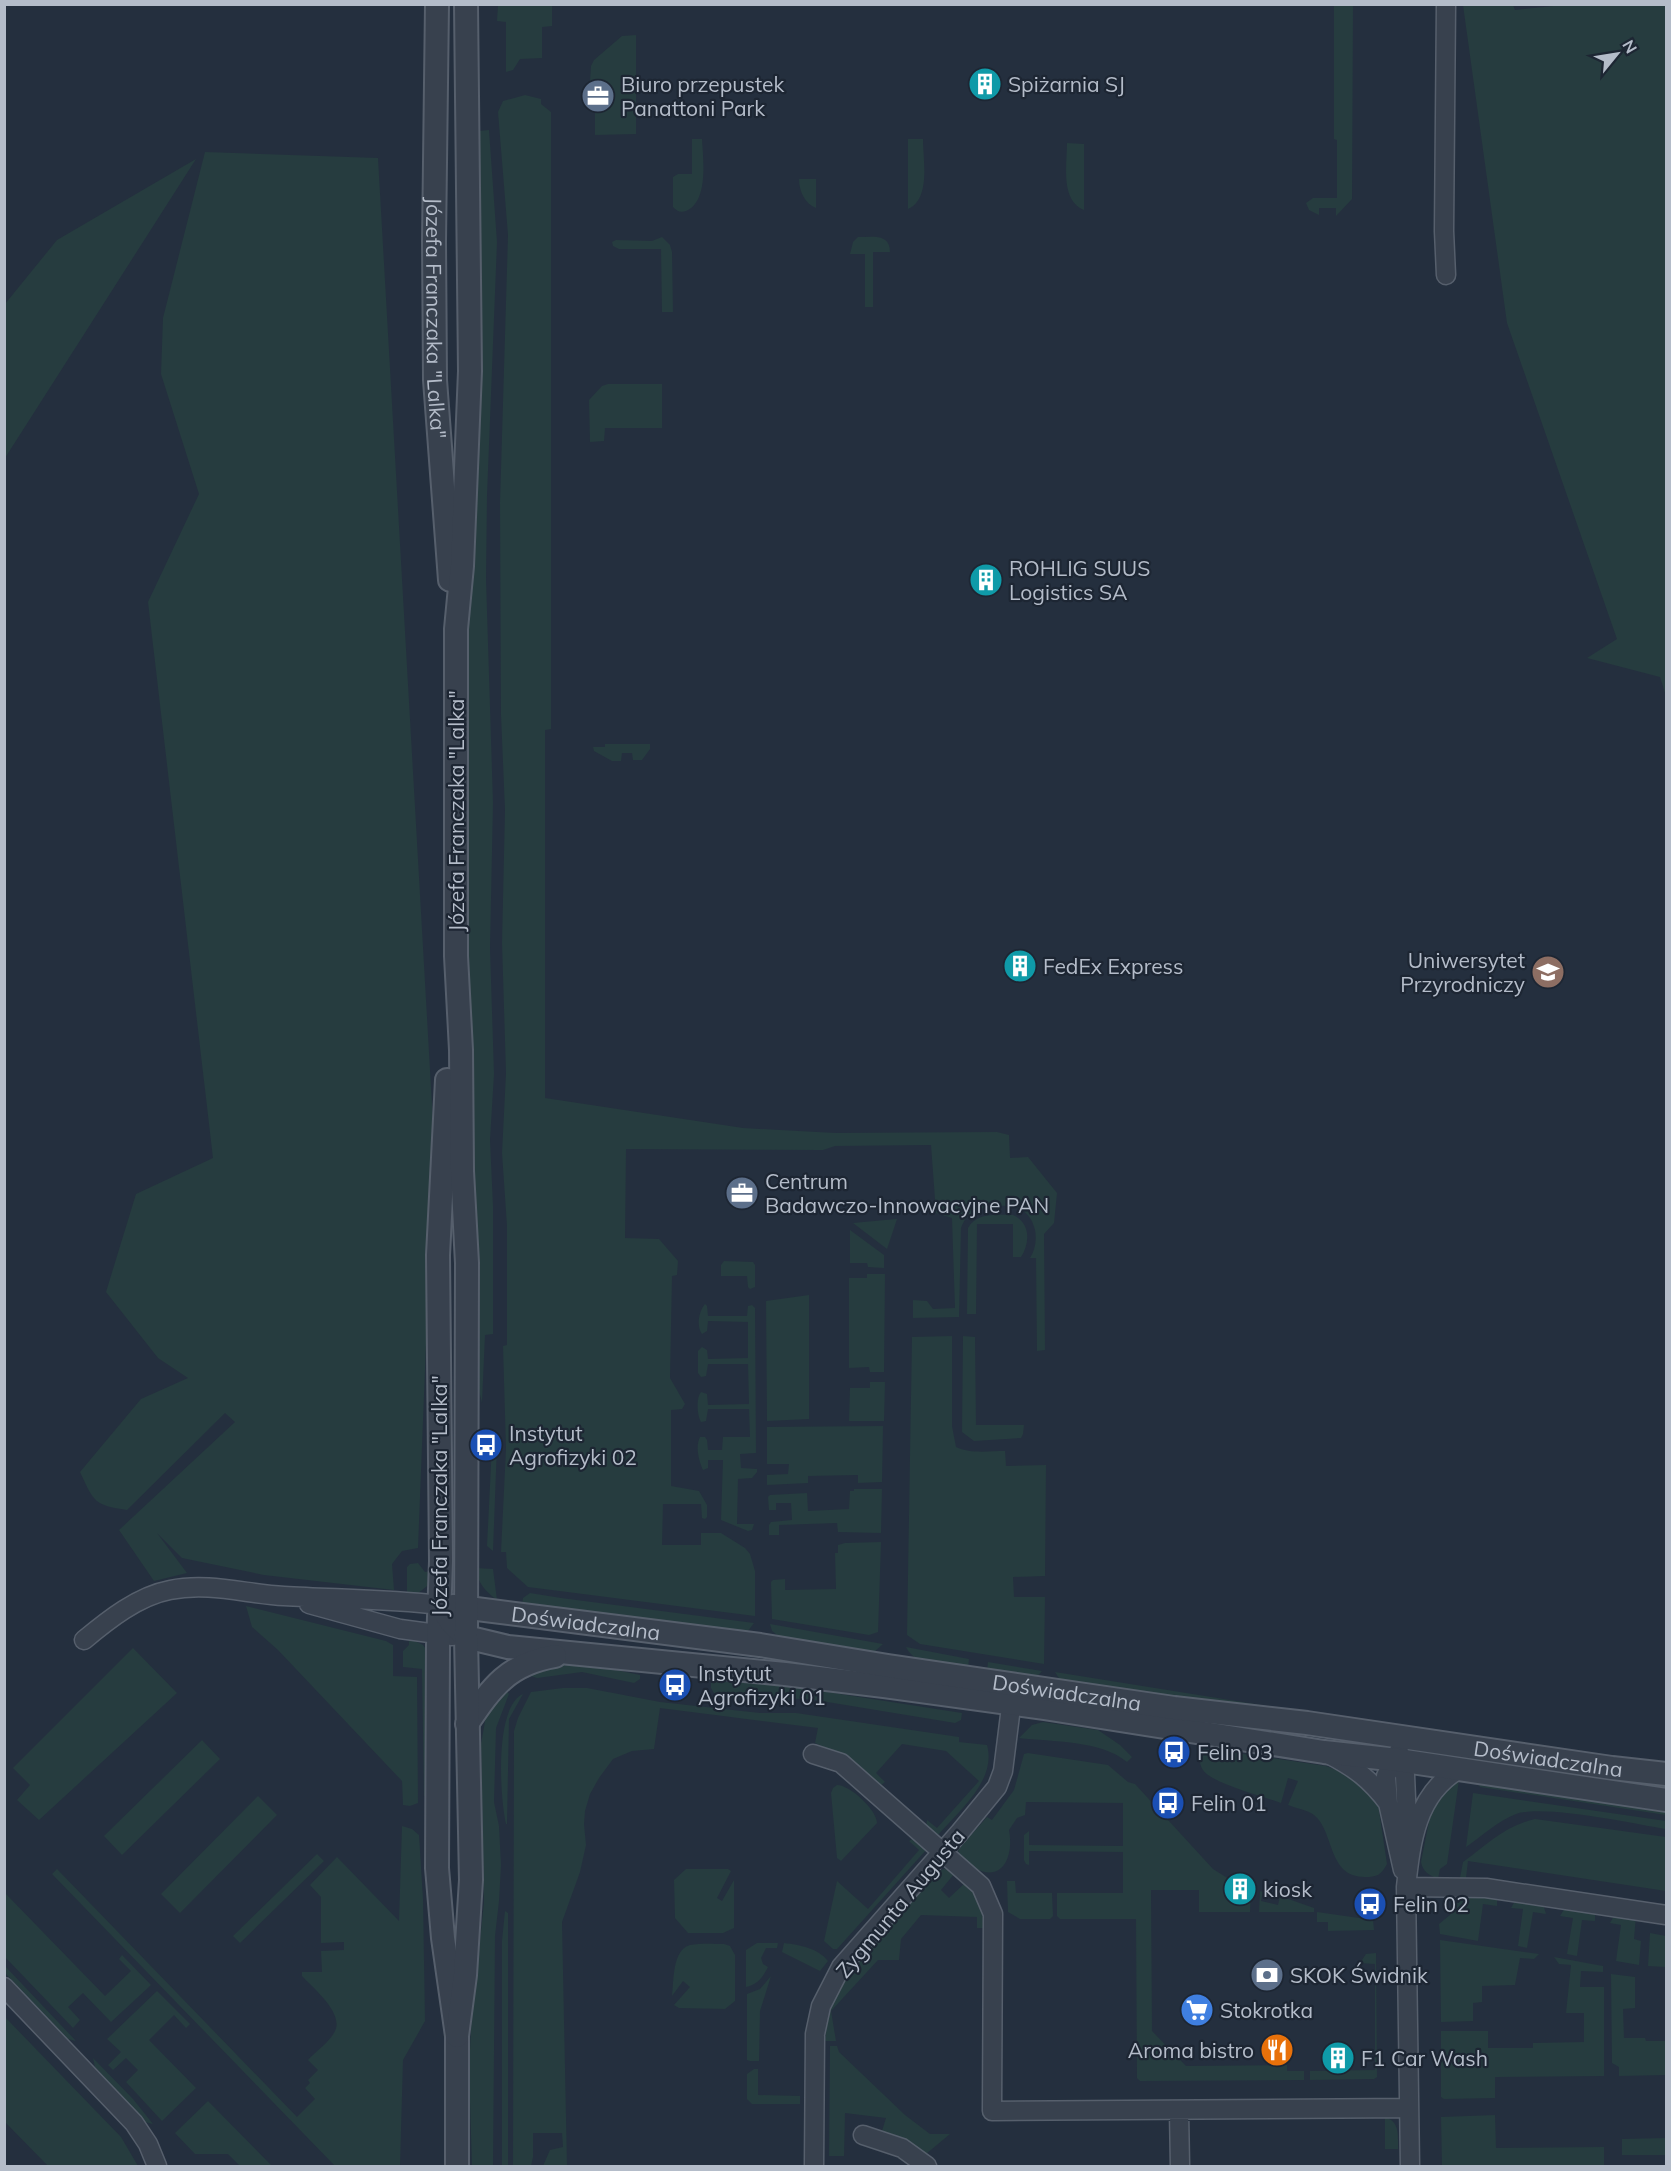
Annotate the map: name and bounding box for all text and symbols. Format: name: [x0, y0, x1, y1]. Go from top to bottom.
north arrow: [1587, 24, 1647, 84]
text: N: [1618, 36, 1642, 57]
building icon: Spiżarnia SJ: [967, 66, 1003, 102]
place label: Biuro przepustek Panattoni Park: [621, 71, 784, 121]
place label: Spiżarnia SJ: [1008, 71, 1125, 97]
office icon: Biuro przepustek Panattoni Park: [580, 78, 616, 114]
street label: Józefa Franczaka "Lalka": [421, 197, 452, 440]
place label: ROHLIG SUUS Logistics SA: [1009, 555, 1150, 605]
building icon: ROHLIG SUUS Logistics SA: [968, 562, 1004, 598]
street label: Józefa Franczaka "Lalka": [443, 690, 469, 932]
place label: Uniwersytet Przyrodniczy: [1400, 947, 1525, 997]
building icon: FedEx Express: [1002, 948, 1038, 984]
place label: FedEx Express: [1043, 953, 1183, 979]
school or university icon: Uniwersytet Przyrodniczy: [1530, 954, 1566, 990]
place label: Centrum Badawczo-Innowacyjne PAN: [765, 1168, 1049, 1218]
office icon: Centrum Badawczo-Innowacyjne PAN: [724, 1175, 760, 1211]
street label: Józefa Franczaka "Lalka": [426, 1375, 452, 1617]
place label: Instytut Agrofizyki 02: [509, 1420, 637, 1470]
bus stop icon: Instytut Agrofizyki 02: [468, 1427, 504, 1463]
street label: Doświadczalna: [510, 1601, 662, 1645]
place label: Instytut Agrofizyki 01: [698, 1660, 826, 1710]
bus stop icon: Instytut Agrofizyki 01: [657, 1667, 693, 1703]
street label: Doświadczalna: [991, 1669, 1143, 1716]
bus stop icon: Felin 03: [1156, 1734, 1192, 1770]
street label: Doświadczalna: [1472, 1735, 1624, 1782]
place label: Felin 03: [1197, 1739, 1273, 1765]
bus stop icon: Felin 01: [1150, 1785, 1186, 1821]
place label: Felin 01: [1191, 1790, 1267, 1816]
street label: Zygmunta Augusta: [830, 1823, 970, 1983]
building icon: kiosk: [1222, 1871, 1258, 1907]
place label: kiosk: [1263, 1876, 1312, 1902]
bus stop icon: Felin 02: [1352, 1886, 1388, 1922]
place label: Felin 02: [1393, 1891, 1469, 1917]
bank icon: SKOK Świdnik: [1249, 1957, 1285, 1993]
place label: SKOK Świdnik: [1290, 1962, 1428, 1988]
supermarket icon: Stokrotka: [1179, 1992, 1215, 2028]
place label: Stokrotka: [1220, 1997, 1313, 2023]
restaurant icon: Aroma bistro: [1259, 2032, 1295, 2068]
place label: Aroma bistro: [1128, 2037, 1254, 2063]
building icon: F1 Car Wash: [1320, 2040, 1356, 2076]
place label: F1 Car Wash: [1361, 2045, 1488, 2071]

